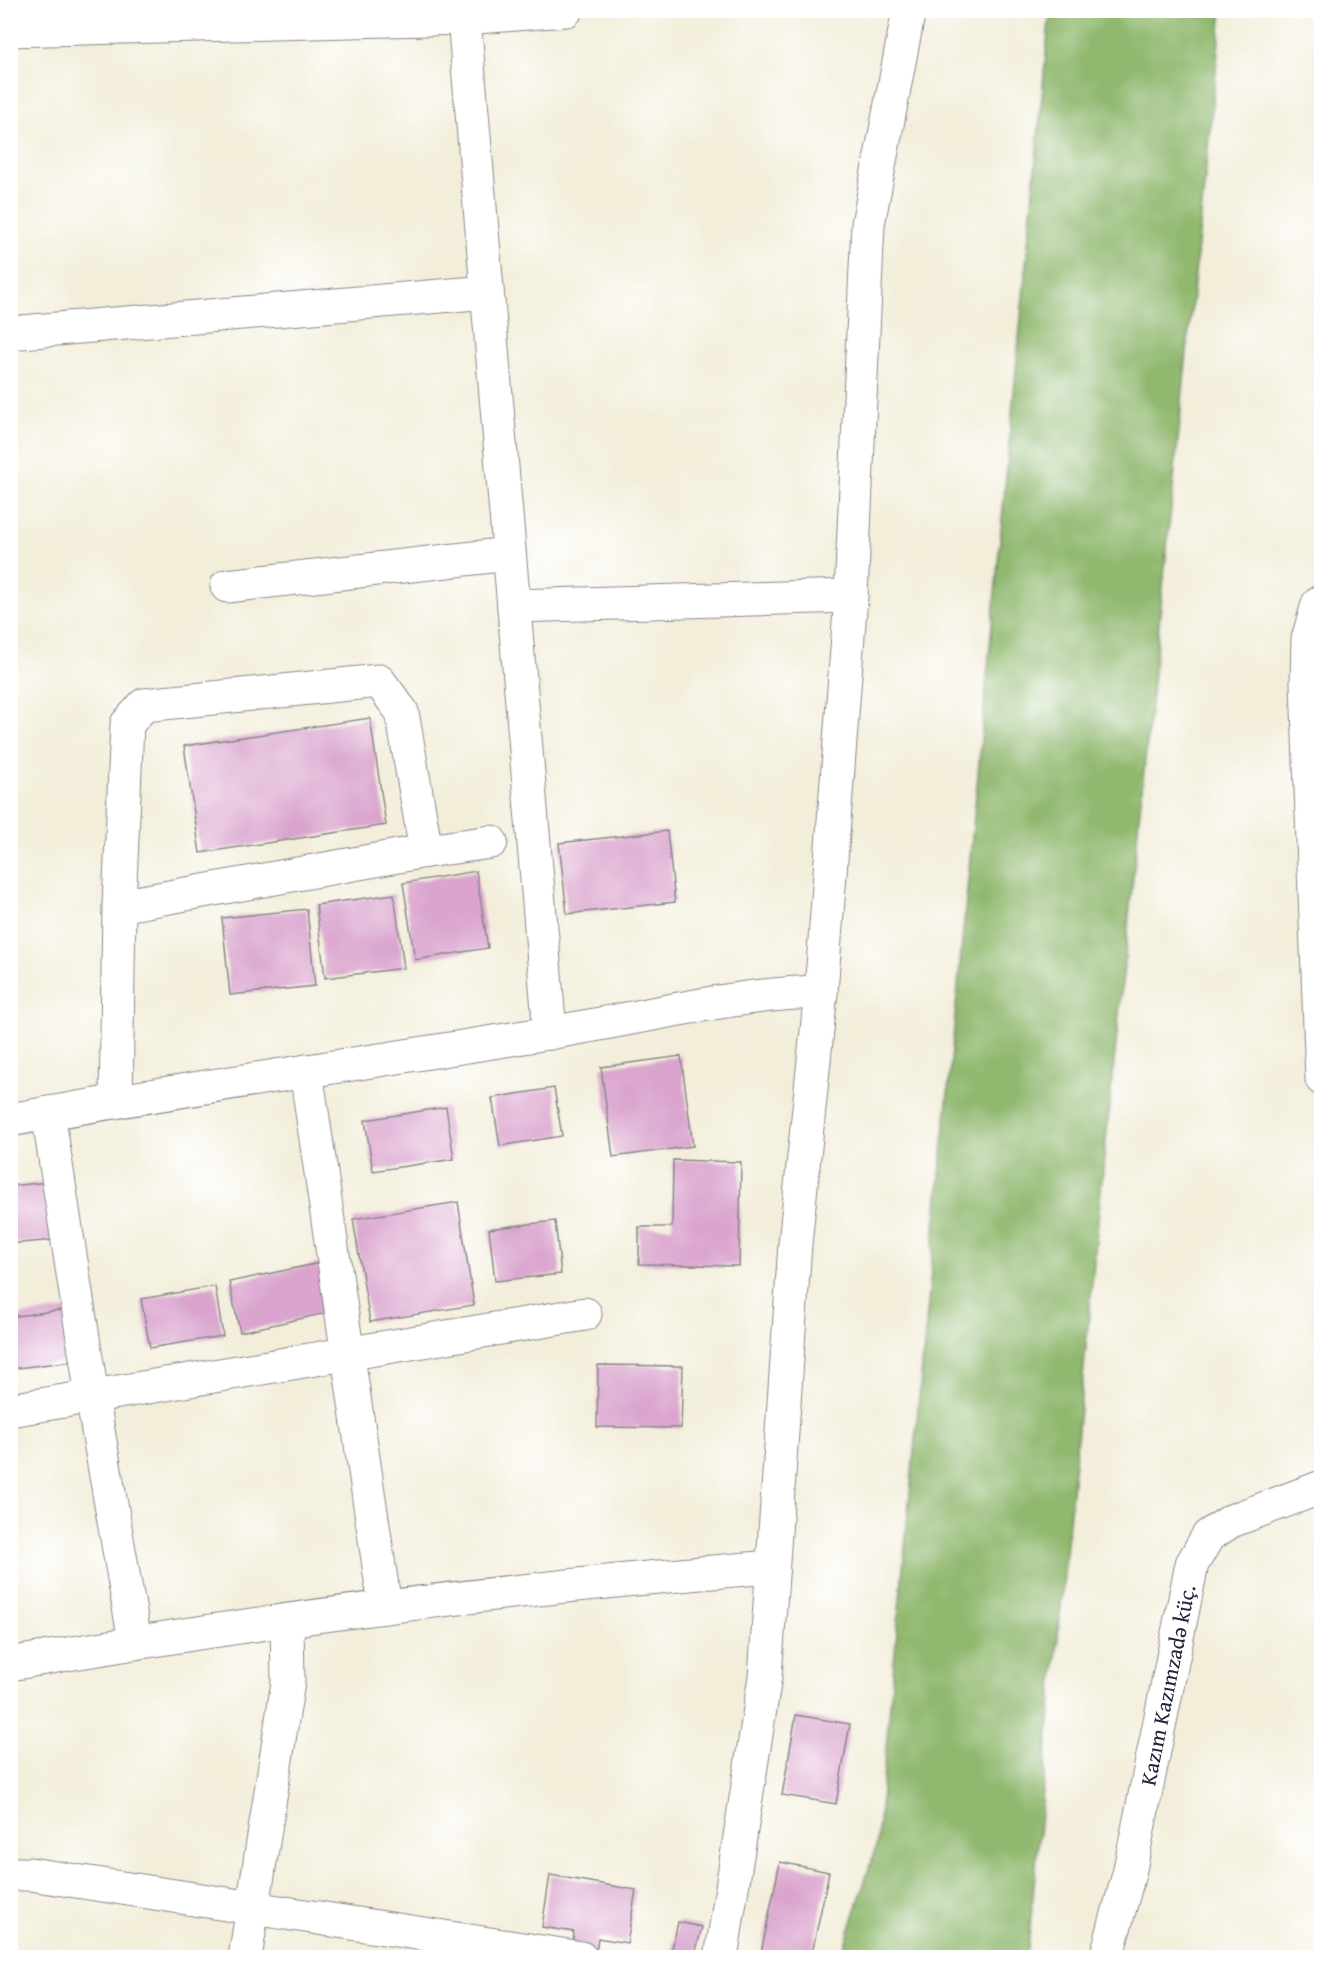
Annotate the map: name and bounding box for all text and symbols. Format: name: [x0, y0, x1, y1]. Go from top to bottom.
street label: Kazım Kazımzadə küç.: [1131, 1582, 1203, 1788]

